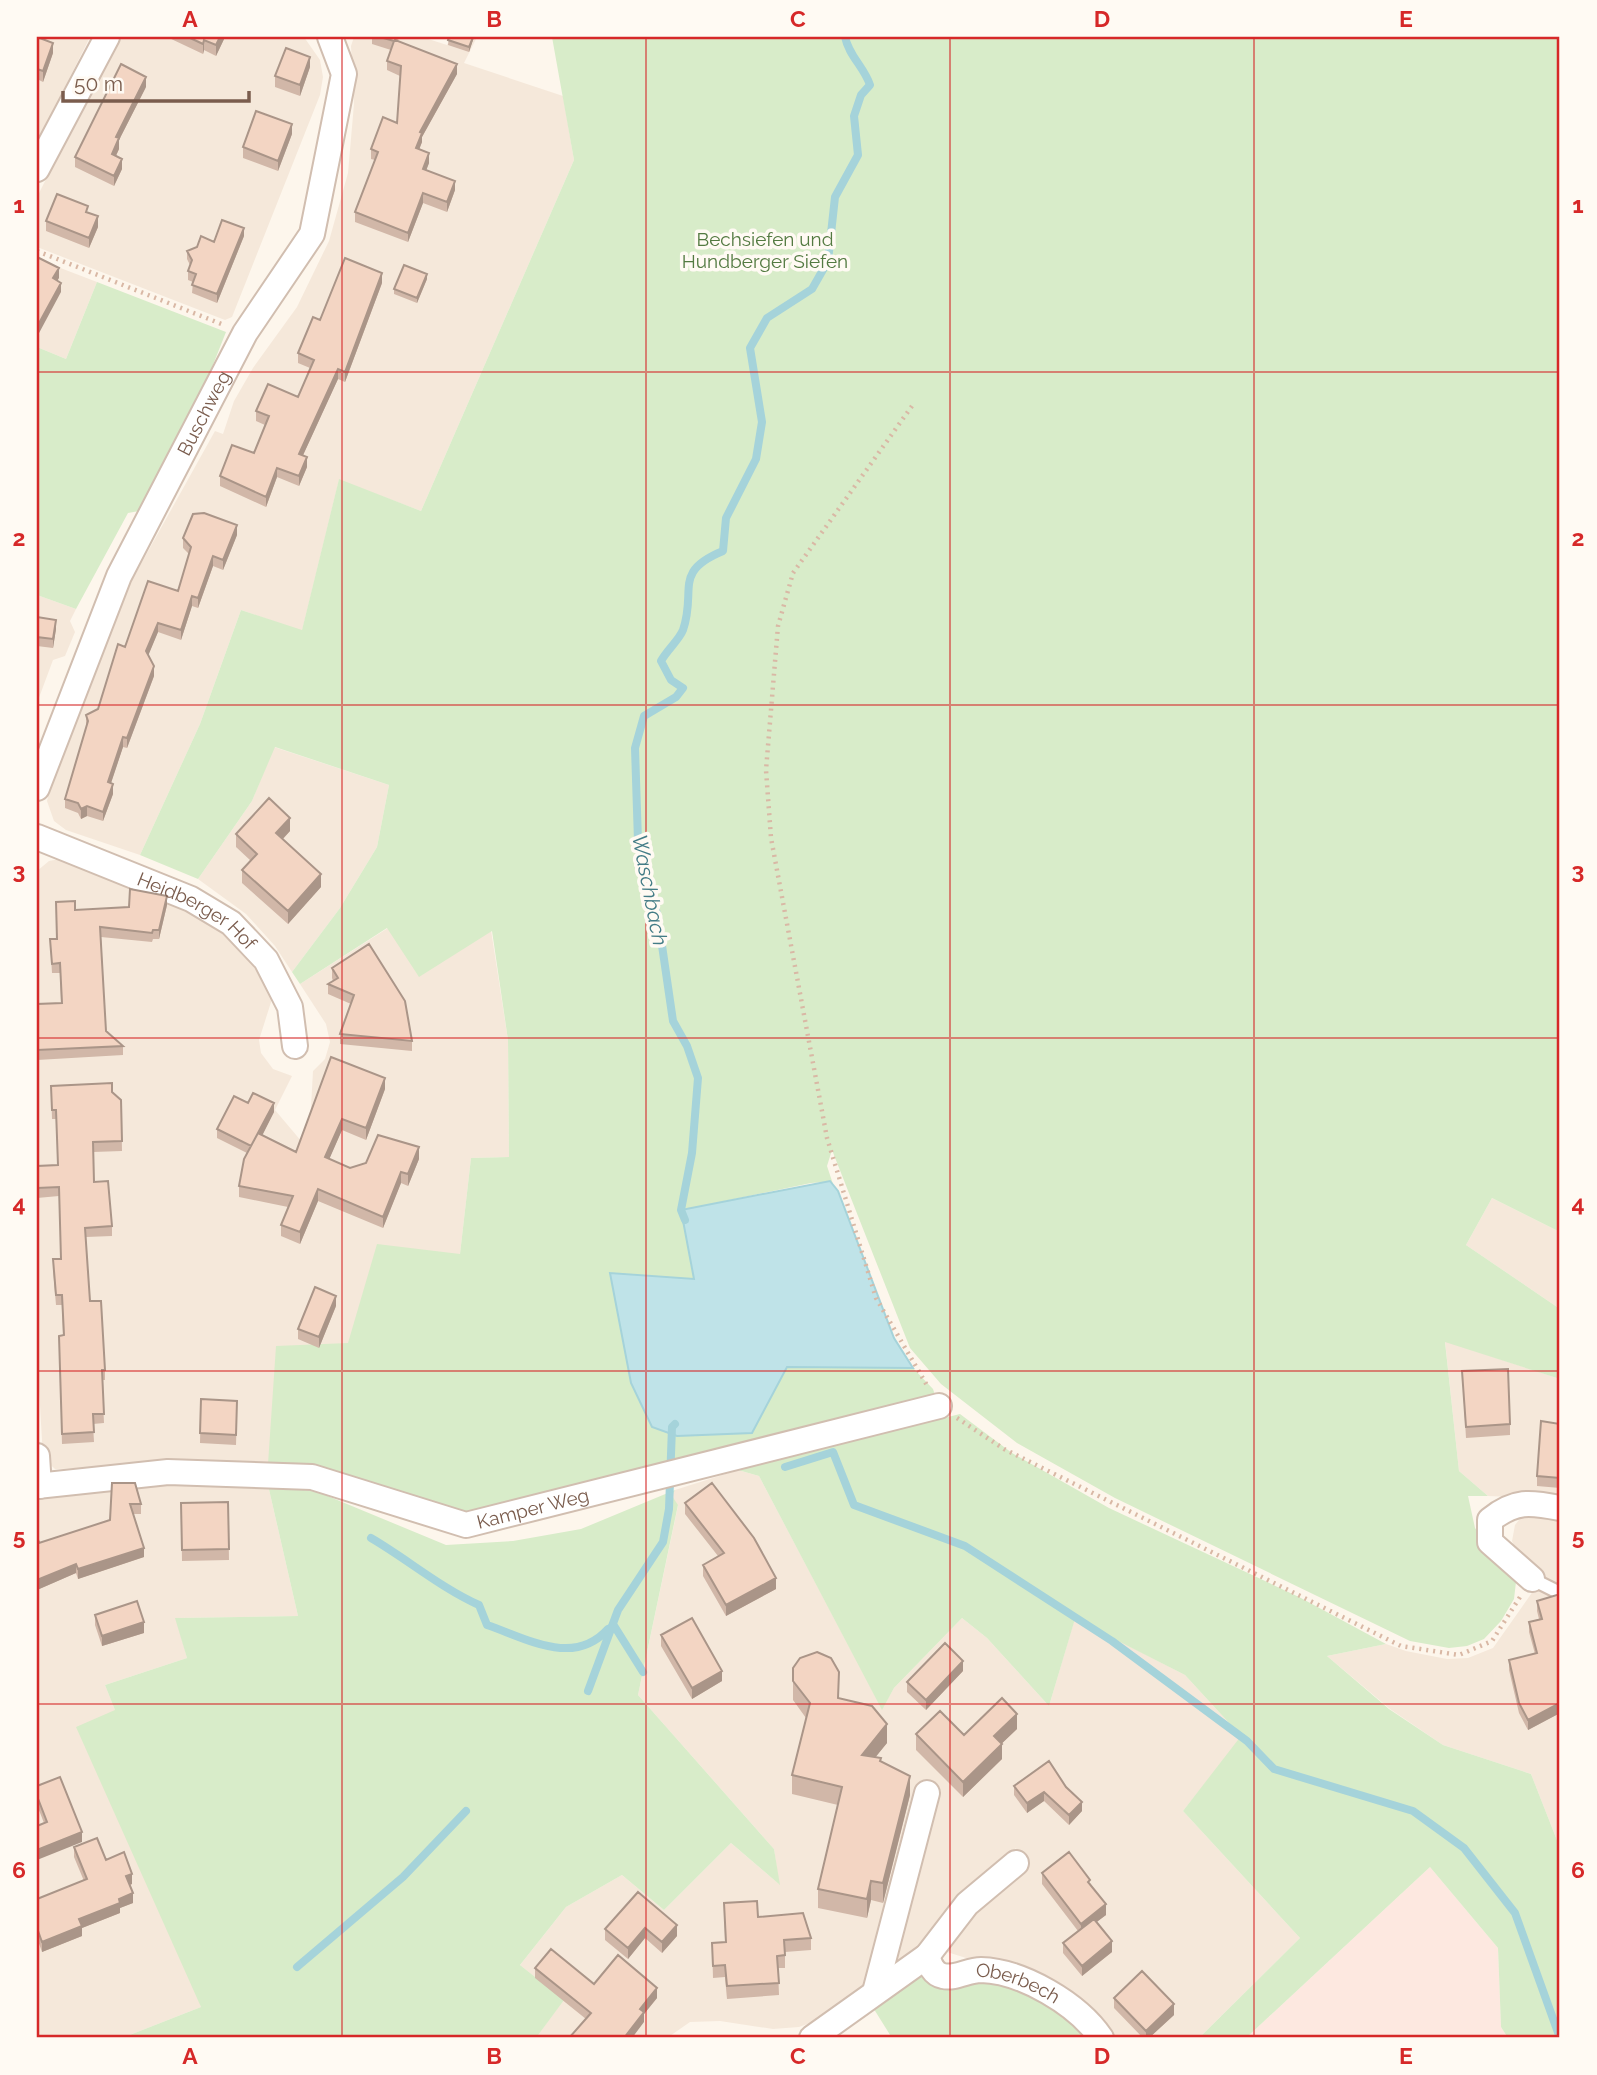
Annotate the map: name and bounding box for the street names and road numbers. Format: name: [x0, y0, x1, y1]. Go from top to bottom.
street label: Buschweg: [173, 367, 235, 459]
street label: Heidberger Hof: [134, 868, 262, 954]
street label: Kamper Weg: [474, 1484, 591, 1533]
street label: Oberbech: [975, 1959, 1064, 2008]

